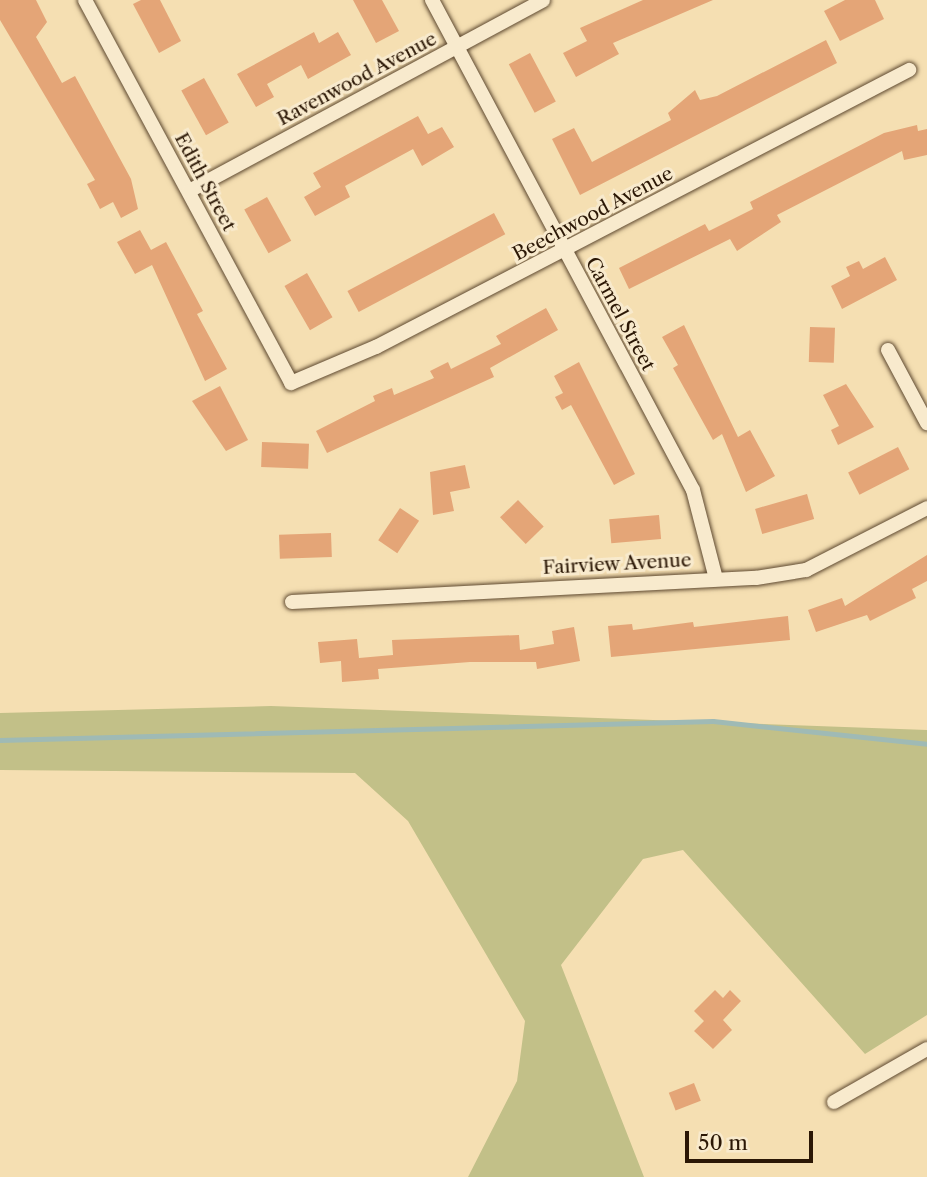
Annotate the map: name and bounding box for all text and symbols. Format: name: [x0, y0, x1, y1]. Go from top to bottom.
street label: Ravenwood Avenue: [273, 27, 441, 131]
street label: Edith Street: [170, 129, 240, 235]
street label: Beechwood Avenue: [509, 162, 677, 266]
street label: Carmel Street: [580, 253, 660, 375]
street label: Fairview Avenue: [541, 549, 693, 579]
scale bar: [689, 1118, 817, 1162]
text: 50 m: [698, 1130, 748, 1155]

